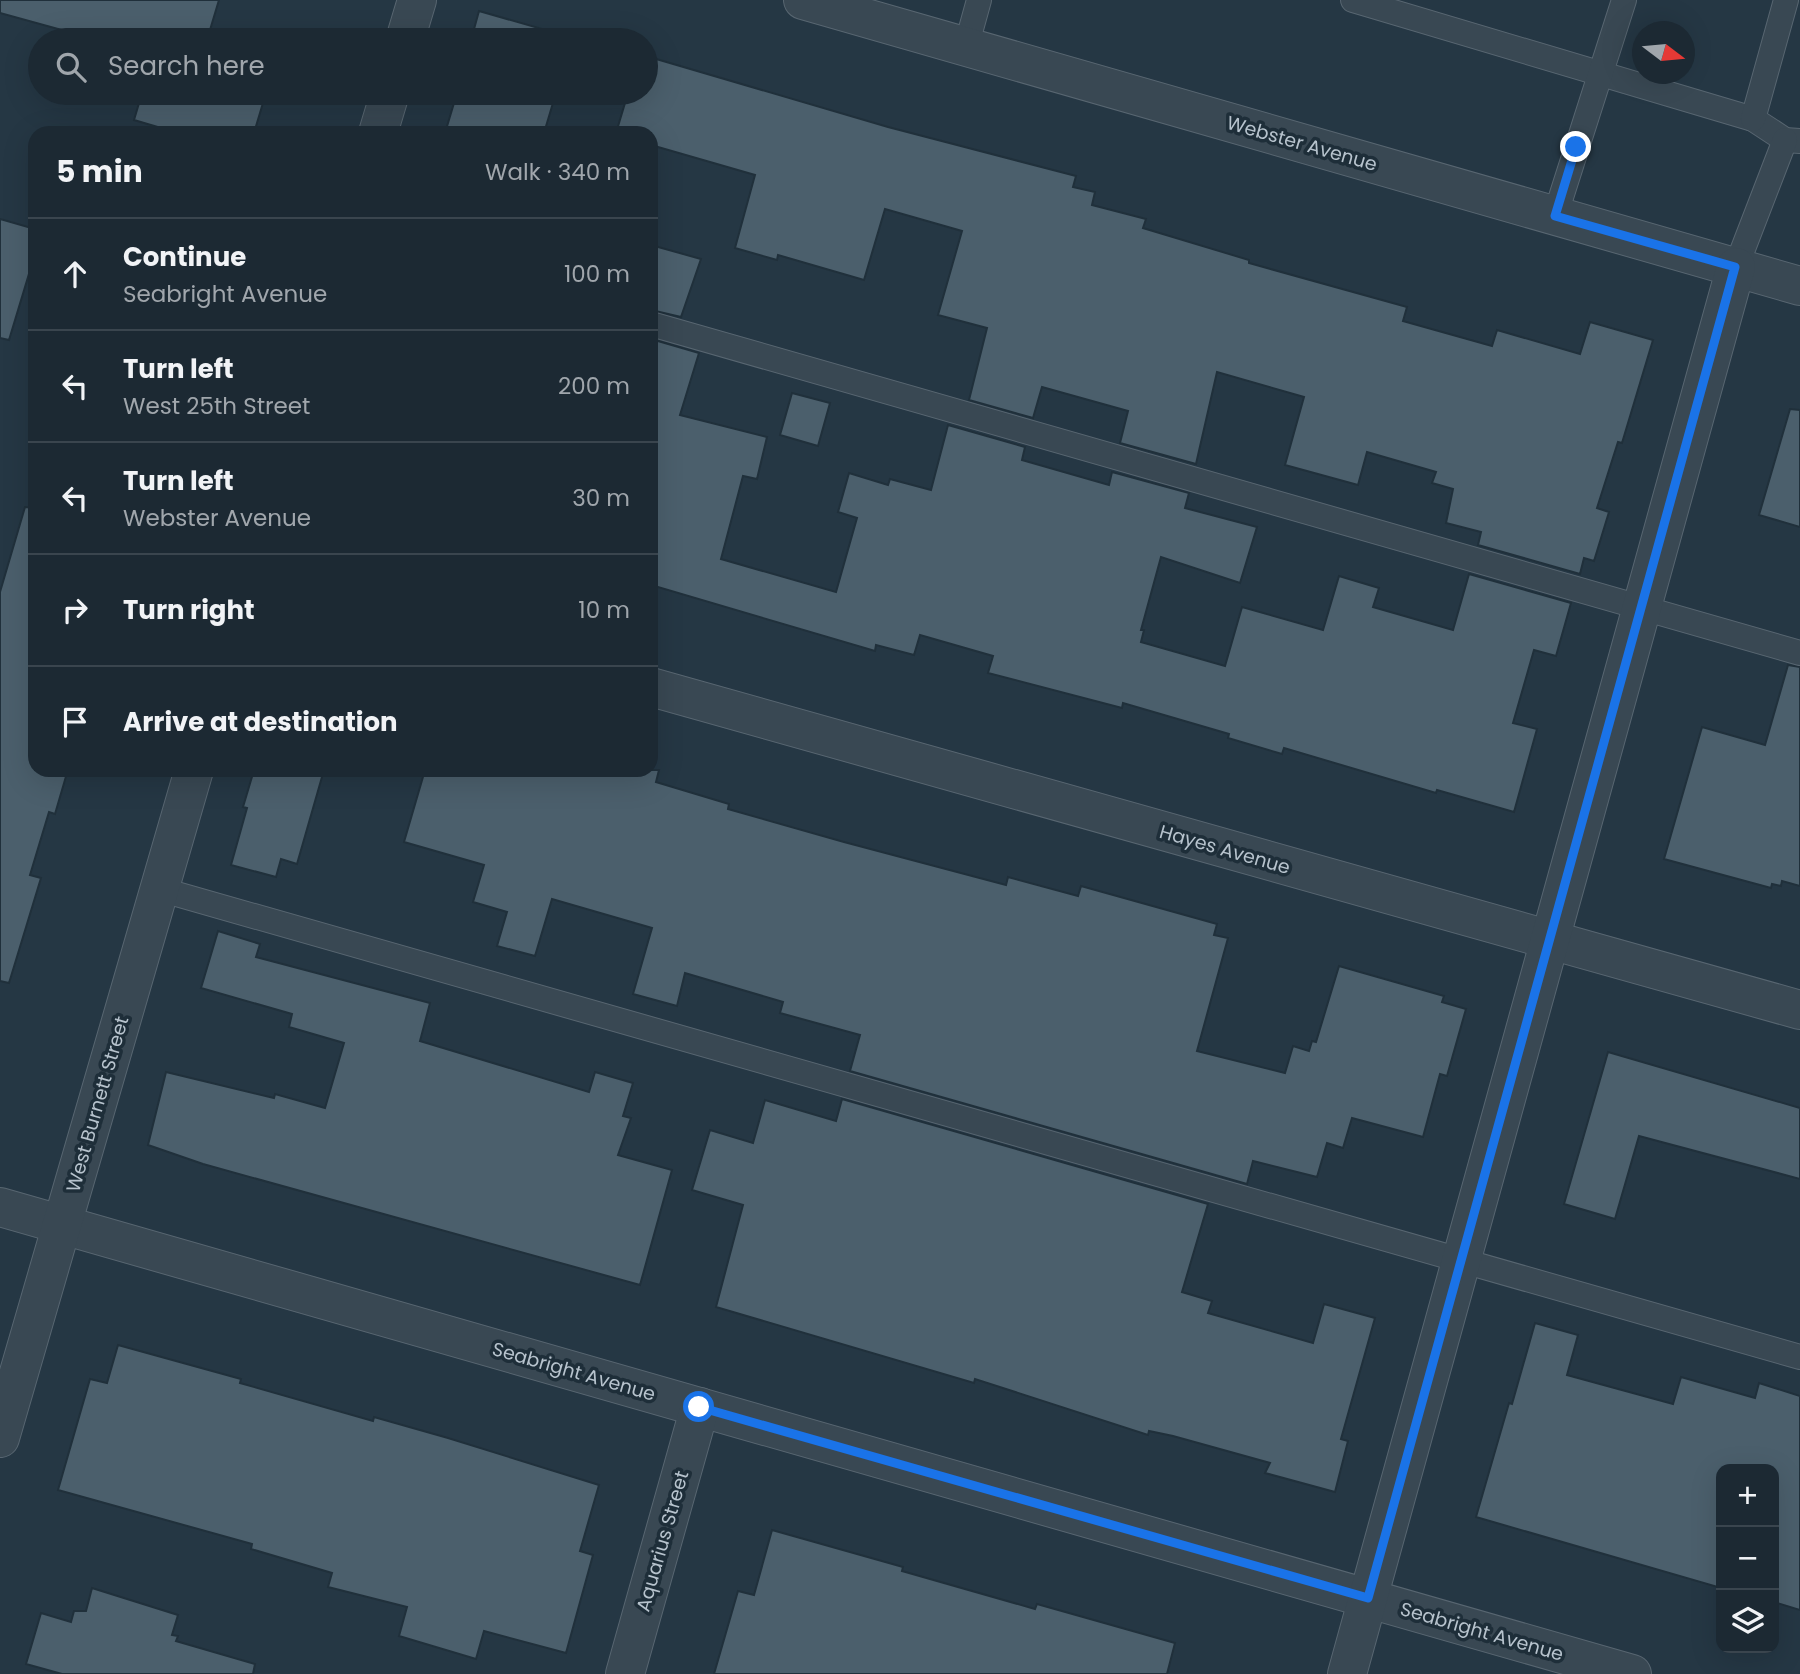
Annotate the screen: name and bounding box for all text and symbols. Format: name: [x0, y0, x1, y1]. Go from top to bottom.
north arrow: [1632, 21, 1695, 84]
search box: [28, 28, 658, 105]
icon: search: [52, 48, 90, 86]
text: Search here: [108, 48, 265, 84]
street label: Webster Avenue: [1224, 109, 1380, 178]
route end: [1560, 131, 1591, 162]
text: 5 min: [56, 150, 143, 193]
text: Walk · 340 m: [485, 156, 630, 188]
text: Continue: [123, 239, 246, 275]
icon: ahead: [56, 255, 94, 293]
text: 100 m: [564, 258, 630, 290]
text: Seabright Avenue: [123, 278, 327, 310]
text: Turn left: [123, 351, 234, 387]
icon: left: [56, 367, 94, 405]
text: 200 m: [558, 370, 630, 402]
text: West 25th Street: [123, 390, 310, 422]
text: Turn left: [123, 463, 234, 499]
icon: left: [56, 479, 94, 517]
text: 30 m: [572, 482, 630, 514]
text: Webster Avenue: [123, 502, 311, 534]
icon: right: [56, 591, 94, 629]
text: Turn right: [123, 592, 255, 628]
text: 10 m: [578, 594, 630, 626]
icon: arrive: [56, 703, 94, 741]
text: Arrive at destination: [123, 704, 398, 740]
street label: Hayes Avenue: [1156, 818, 1293, 881]
street label: West Burnett Street: [59, 1013, 136, 1195]
street label: Seabright Avenue: [489, 1335, 659, 1408]
route start: [683, 1391, 714, 1422]
map controls: [1716, 1464, 1779, 1653]
button: +: [1716, 1464, 1779, 1527]
street label: Aquarius Street: [629, 1468, 695, 1615]
button: −: [1716, 1527, 1779, 1590]
button: layers: [1716, 1590, 1779, 1653]
street label: Seabright Avenue: [1397, 1595, 1567, 1668]

